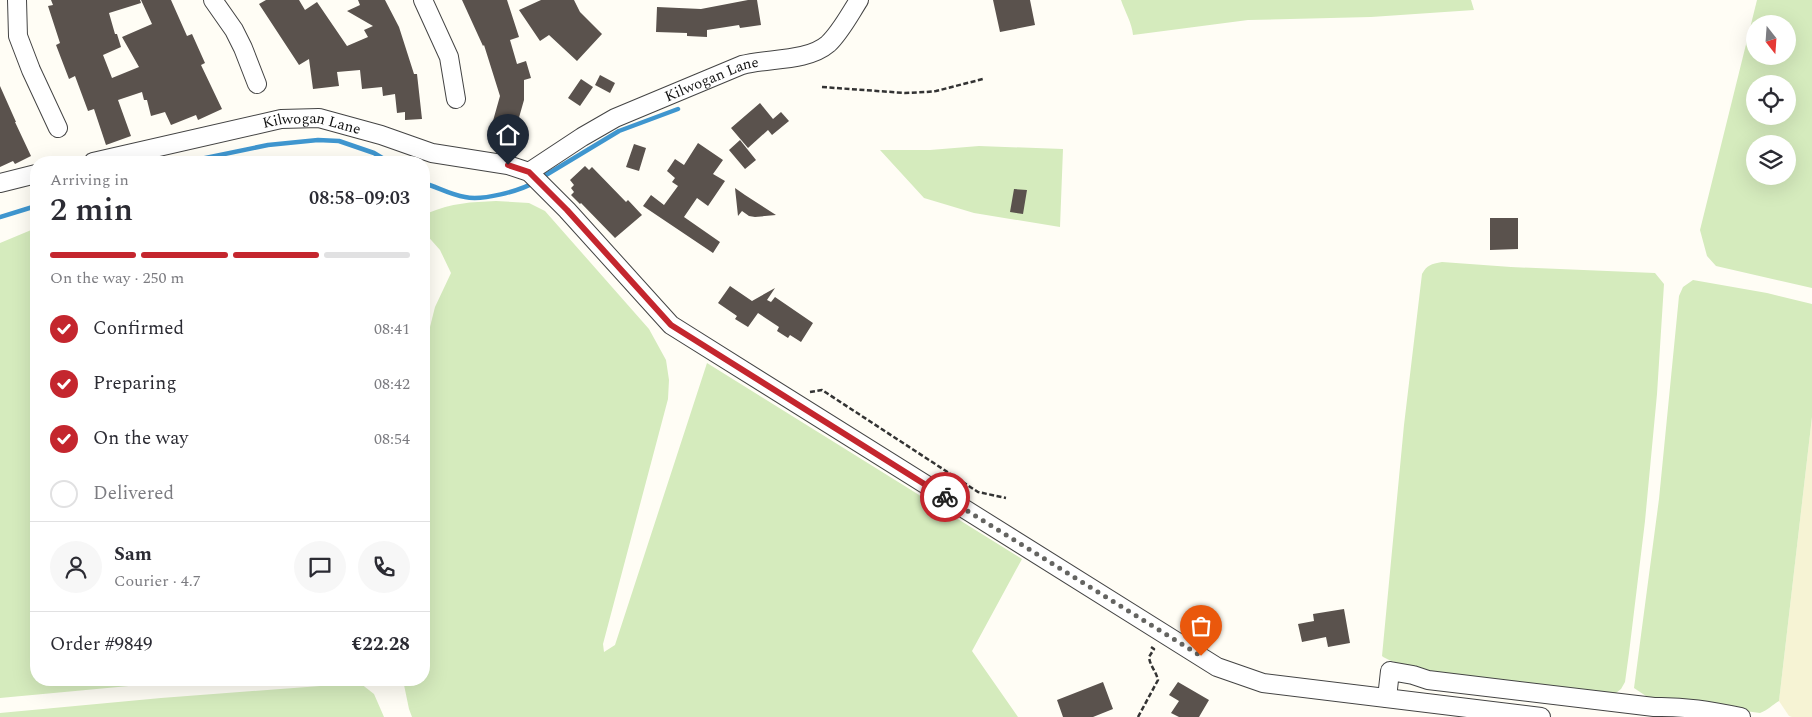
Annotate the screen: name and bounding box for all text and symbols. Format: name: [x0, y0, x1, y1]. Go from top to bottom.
north arrow: [1746, 15, 1796, 65]
map controls: [1746, 15, 1796, 185]
street label: Kilwogan Lane: [661, 51, 760, 108]
button: locate: [1746, 75, 1796, 125]
street label: Kilwogan Lane: [260, 107, 363, 141]
pin: [487, 114, 529, 165]
icon: home: [494, 121, 522, 149]
button: layers: [1746, 135, 1796, 185]
text: Arriving in: [50, 168, 129, 192]
text: 08:58–09:03: [309, 184, 410, 213]
text: 2 min: [50, 186, 133, 235]
text: On the way · 250 m: [50, 266, 184, 290]
text: Confirmed: [93, 314, 184, 343]
icon: check: [50, 315, 78, 343]
text: 08:41: [374, 317, 410, 341]
text: Preparing: [93, 369, 177, 398]
icon: check: [50, 370, 78, 398]
text: 08:42: [374, 372, 410, 396]
text: On the way: [93, 424, 189, 453]
icon: check: [50, 425, 78, 453]
text: 08:54: [374, 427, 410, 451]
courier: [920, 472, 970, 522]
text: Delivered: [93, 479, 174, 508]
icon: bike: [931, 483, 959, 511]
text: Sam: [114, 540, 152, 569]
button: person: [50, 541, 102, 593]
button: chat: [294, 541, 346, 593]
button: phone: [358, 541, 410, 593]
text: Courier · 4.7: [114, 569, 201, 593]
pin: [1180, 605, 1222, 656]
icon: bag: [1187, 612, 1215, 640]
text: Order #9849: [50, 630, 153, 659]
text: €22.28: [352, 630, 410, 659]

